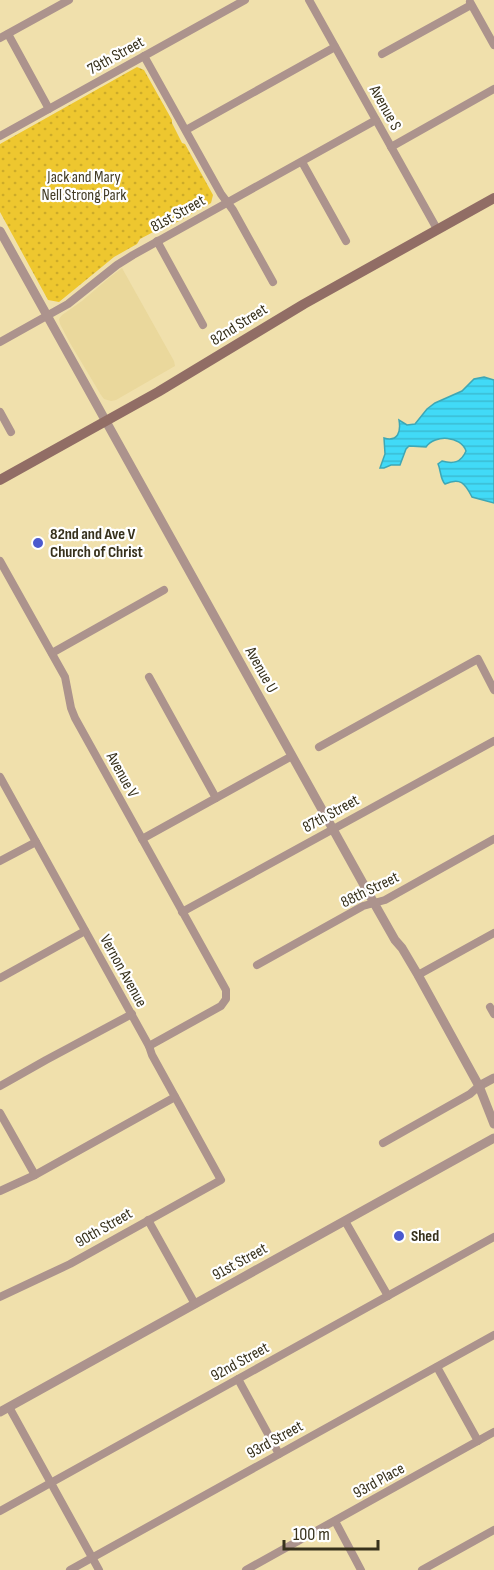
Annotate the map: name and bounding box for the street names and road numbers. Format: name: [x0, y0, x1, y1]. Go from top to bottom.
street label: 79th Street: [84, 33, 148, 79]
street label: Avenue S: [364, 81, 405, 134]
street label: 81st Street: [147, 191, 209, 237]
street label: 82nd Street: [207, 300, 271, 350]
street label: Avenue U: [240, 643, 281, 696]
street label: Avenue V: [101, 748, 143, 802]
street label: 87th Street: [299, 791, 363, 837]
street label: 88th Street: [338, 868, 402, 912]
street label: Vernon Avenue: [95, 932, 151, 1010]
street label: 90th Street: [72, 1204, 136, 1252]
street label: 91st Street: [209, 1239, 271, 1285]
street label: 92nd Street: [208, 1338, 272, 1386]
street label: 93rd Street: [244, 1417, 306, 1463]
street label: 93rd Place: [350, 1459, 408, 1503]

